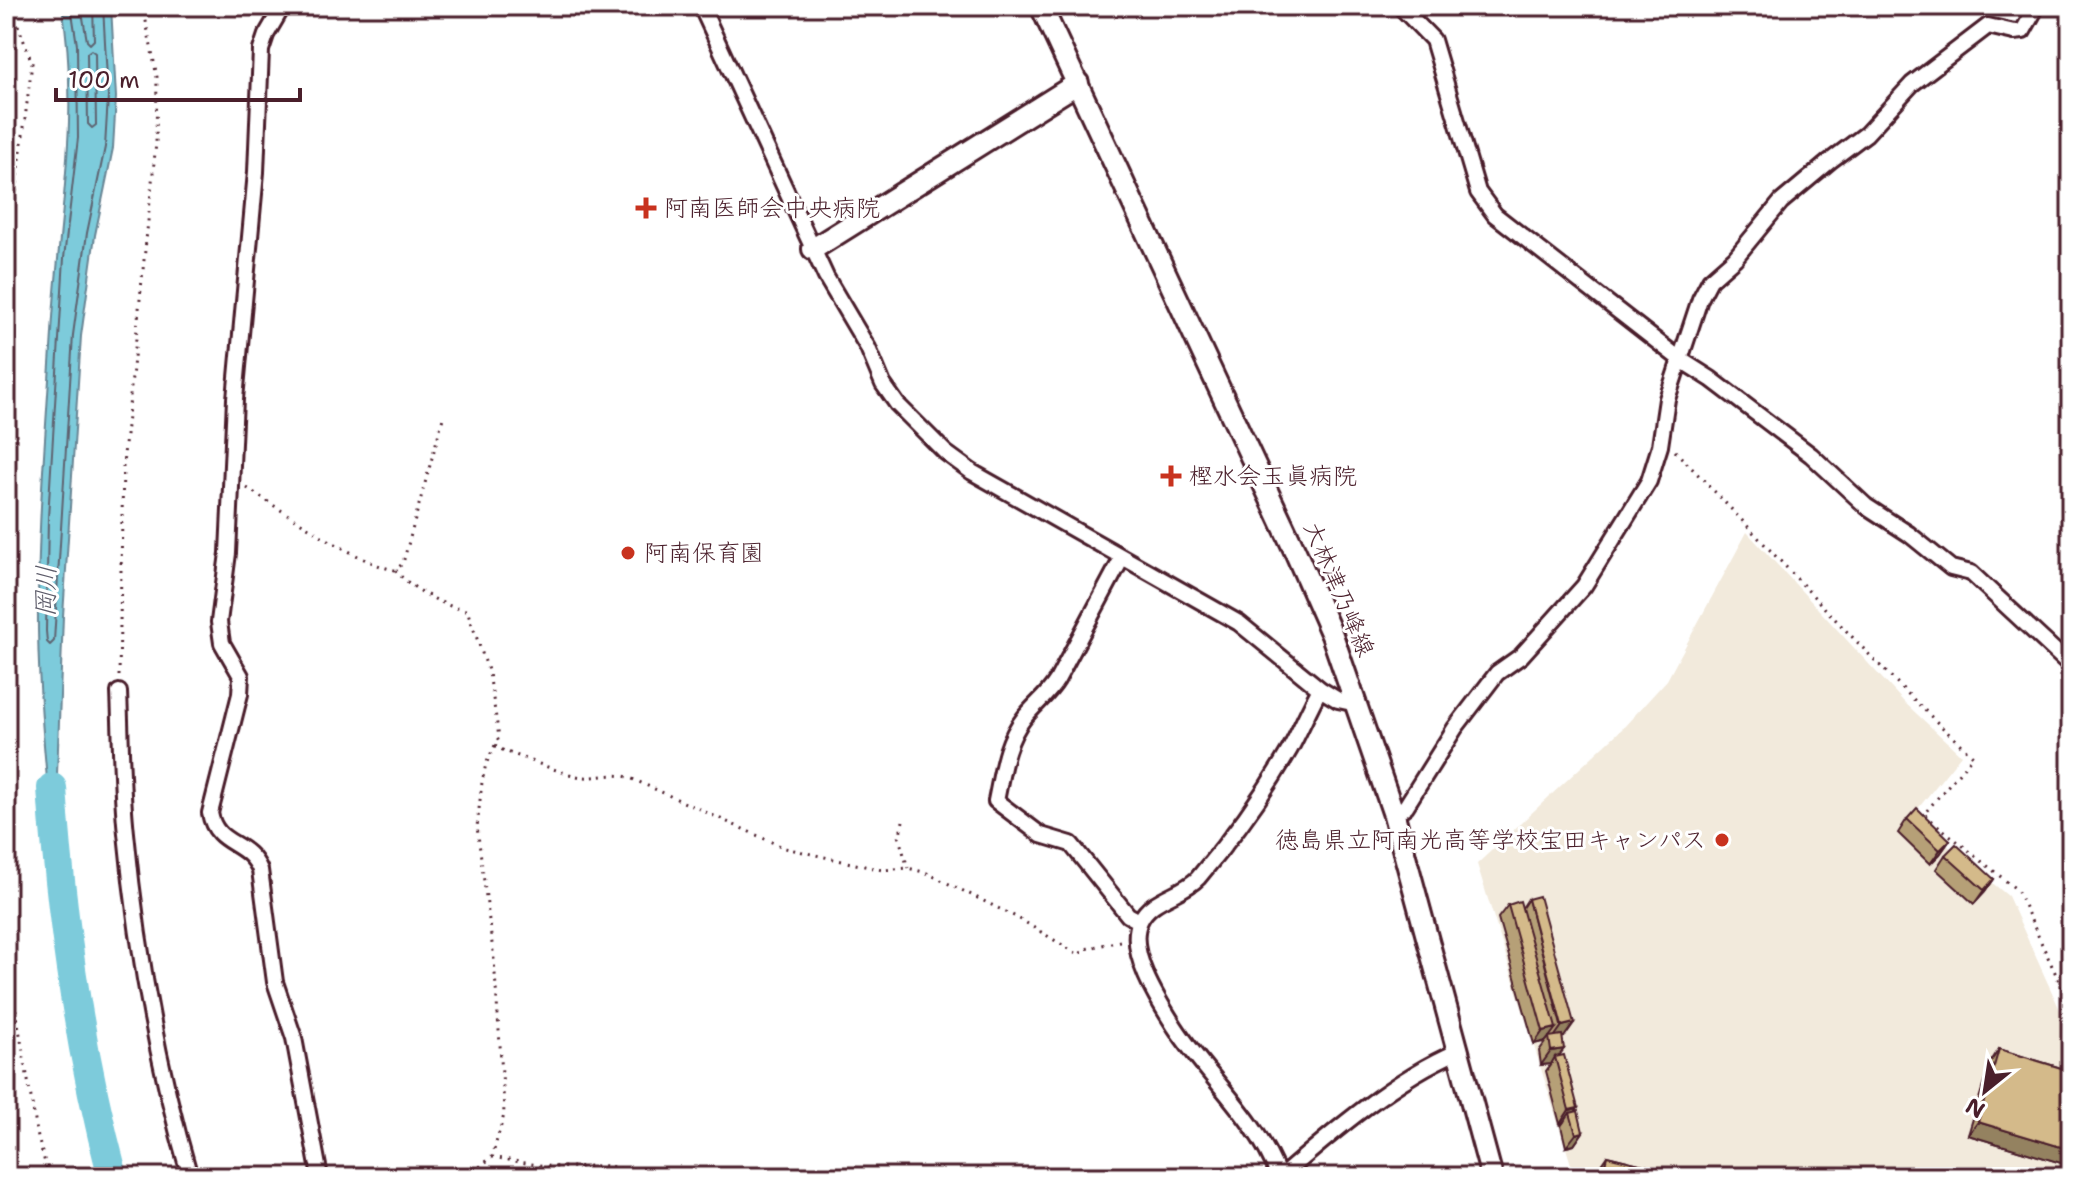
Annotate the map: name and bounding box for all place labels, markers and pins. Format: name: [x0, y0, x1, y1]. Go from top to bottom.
place label: 阿南医師会中央病院: [664, 192, 880, 224]
marker: 阿南医師会中央病院: [635, 197, 657, 219]
place label: 樫水会玉眞病院: [1189, 460, 1357, 492]
marker: 樫水会玉眞病院: [1160, 465, 1182, 487]
place label: 阿南保育園: [644, 537, 764, 569]
marker: 阿南保育園: [619, 544, 637, 562]
place label: 徳島県立阿南光高等学校宝田キャンパス: [1275, 824, 1706, 856]
marker: 徳島県立阿南光高等学校宝田キャンパス: [1713, 831, 1731, 849]

